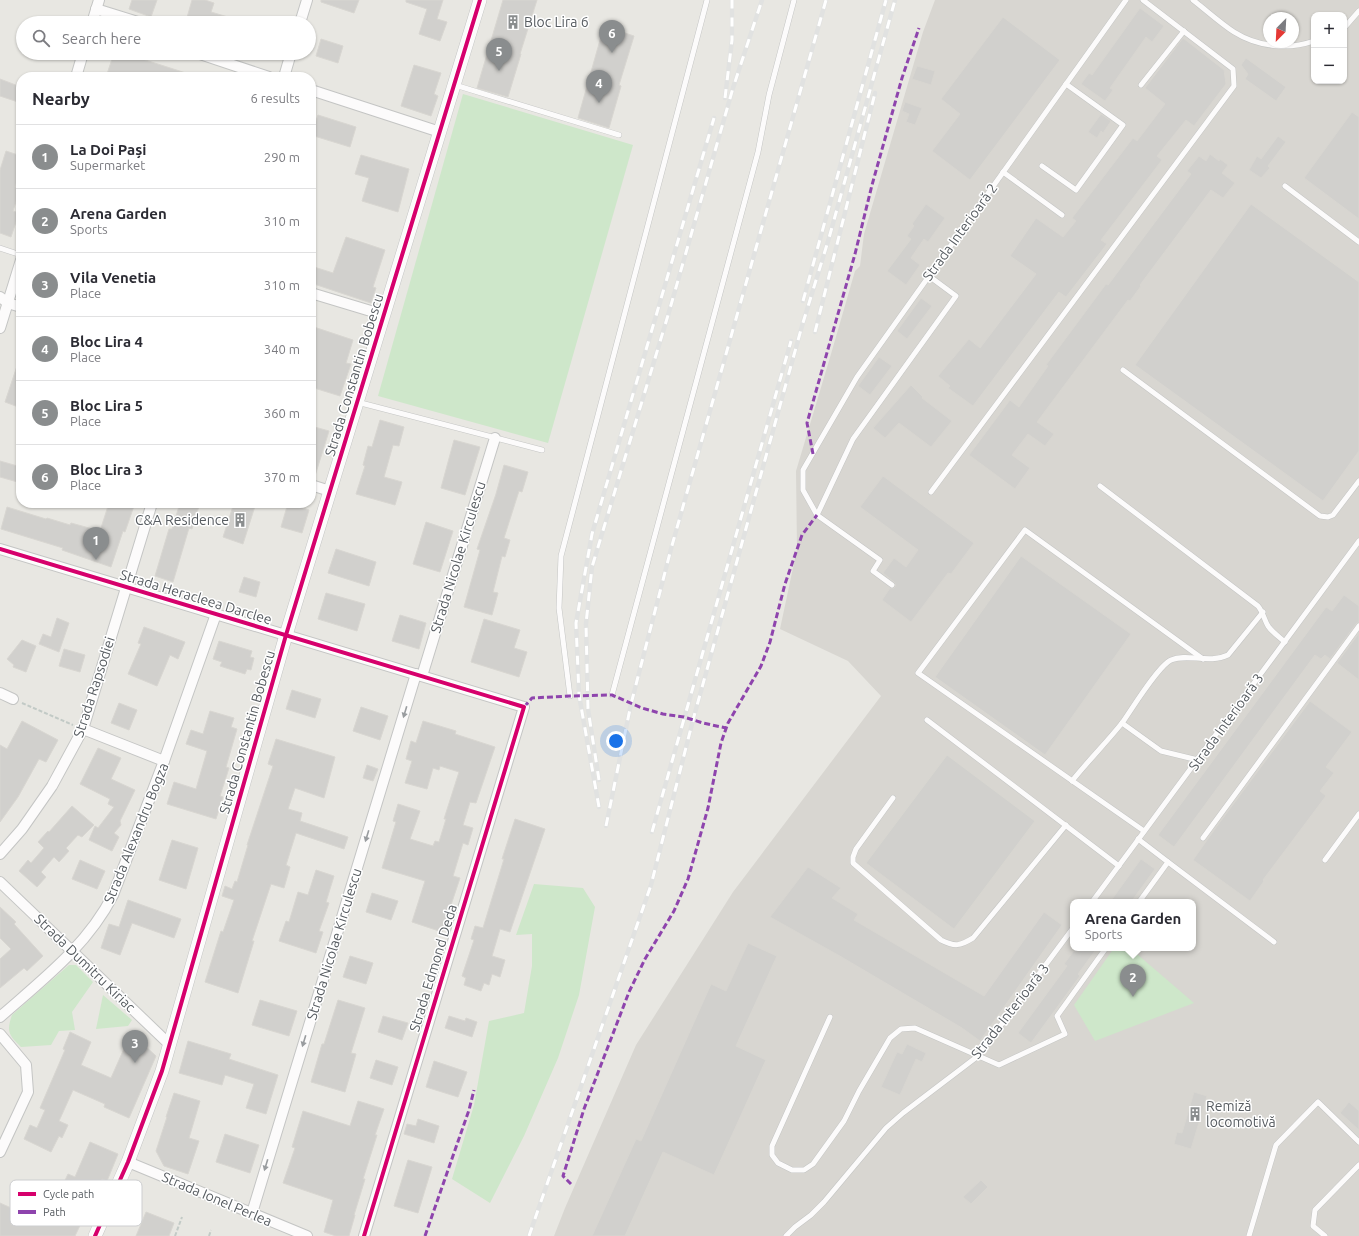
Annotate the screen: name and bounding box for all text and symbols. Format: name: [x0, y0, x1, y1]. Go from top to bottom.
north arrow: [1263, 12, 1299, 48]
map controls: [1311, 12, 1347, 84]
button: +: [1311, 12, 1347, 48]
building icon: Bloc Lira 6: [505, 14, 521, 30]
place label: Bloc Lira 6: [524, 14, 589, 30]
search box: [16, 16, 316, 60]
pin: 6: [599, 20, 625, 53]
icon: search: [30, 27, 52, 49]
text: Search here: [62, 30, 141, 47]
pin: 5: [486, 38, 512, 71]
button: −: [1311, 48, 1347, 84]
pin: 4: [586, 70, 612, 103]
text: Nearby: [32, 89, 90, 108]
text: 6 results: [250, 91, 300, 105]
text: La Doi Pași: [70, 141, 146, 158]
text: 1: [41, 150, 49, 164]
text: 290 m: [264, 150, 300, 164]
text: Supermarket: [70, 158, 145, 172]
street label: Strada Interioară 2: [919, 180, 1001, 284]
text: Arena Garden: [70, 205, 167, 222]
text: 2: [41, 214, 49, 228]
text: 310 m: [264, 214, 300, 228]
text: Sports: [70, 222, 108, 236]
text: Vila Venetia: [70, 269, 156, 286]
text: 3: [41, 278, 49, 292]
text: 310 m: [264, 278, 300, 292]
text: Place: [70, 286, 101, 300]
street label: Strada Constantin Bobescu: [322, 292, 386, 458]
text: Bloc Lira 4: [70, 333, 143, 350]
text: 4: [41, 342, 49, 356]
text: 340 m: [264, 342, 300, 356]
text: Place: [70, 350, 101, 364]
text: Bloc Lira 5: [70, 397, 143, 414]
text: 5: [41, 406, 49, 420]
text: 360 m: [264, 406, 300, 420]
text: Place: [70, 414, 101, 428]
text: Bloc Lira 3: [70, 461, 143, 478]
text: 6: [41, 470, 49, 484]
text: 370 m: [264, 470, 300, 484]
text: Place: [70, 478, 101, 492]
street label: Strada Nicolae Kirculescu: [427, 479, 489, 635]
place label: C&A Residence: [135, 512, 229, 528]
building icon: C&A Residence: [232, 512, 248, 528]
pin: 1: [83, 527, 109, 560]
street label: Strada Heracleea Darclee: [118, 566, 274, 628]
street label: Strada Rapsodiei: [70, 635, 118, 739]
street label: Strada Constantin Bobescu: [216, 649, 278, 815]
street label: Strada Interioară 3: [1185, 670, 1267, 774]
one-way arrow: [402, 706, 408, 718]
your location: [606, 731, 626, 751]
street label: Strada Alexandru Bogza: [100, 760, 172, 906]
one-way arrow: [364, 830, 370, 842]
street label: Strada Nicolae Kirculescu: [303, 866, 365, 1022]
popup: [1070, 899, 1196, 951]
street label: Strada Edmond Deda: [406, 902, 460, 1034]
text: Arena Garden: [1085, 910, 1181, 927]
street label: Strada Dumitru Kiriac: [31, 911, 139, 1016]
text: Sports: [1085, 927, 1122, 941]
street label: Strada Interioară 3: [968, 960, 1052, 1062]
pin: 2: [1120, 964, 1146, 997]
pin: 3: [122, 1030, 148, 1063]
one-way arrow: [301, 1035, 307, 1047]
place label: Remiză locomotivă: [1206, 1098, 1276, 1130]
building icon: Remiză locomotivă: [1187, 1106, 1203, 1122]
one-way arrow: [263, 1159, 269, 1171]
street label: Strada Ionel Perlea: [160, 1169, 274, 1229]
legend: [10, 1180, 142, 1226]
text: Cycle path: [43, 1188, 94, 1200]
text: Path: [43, 1206, 66, 1218]

